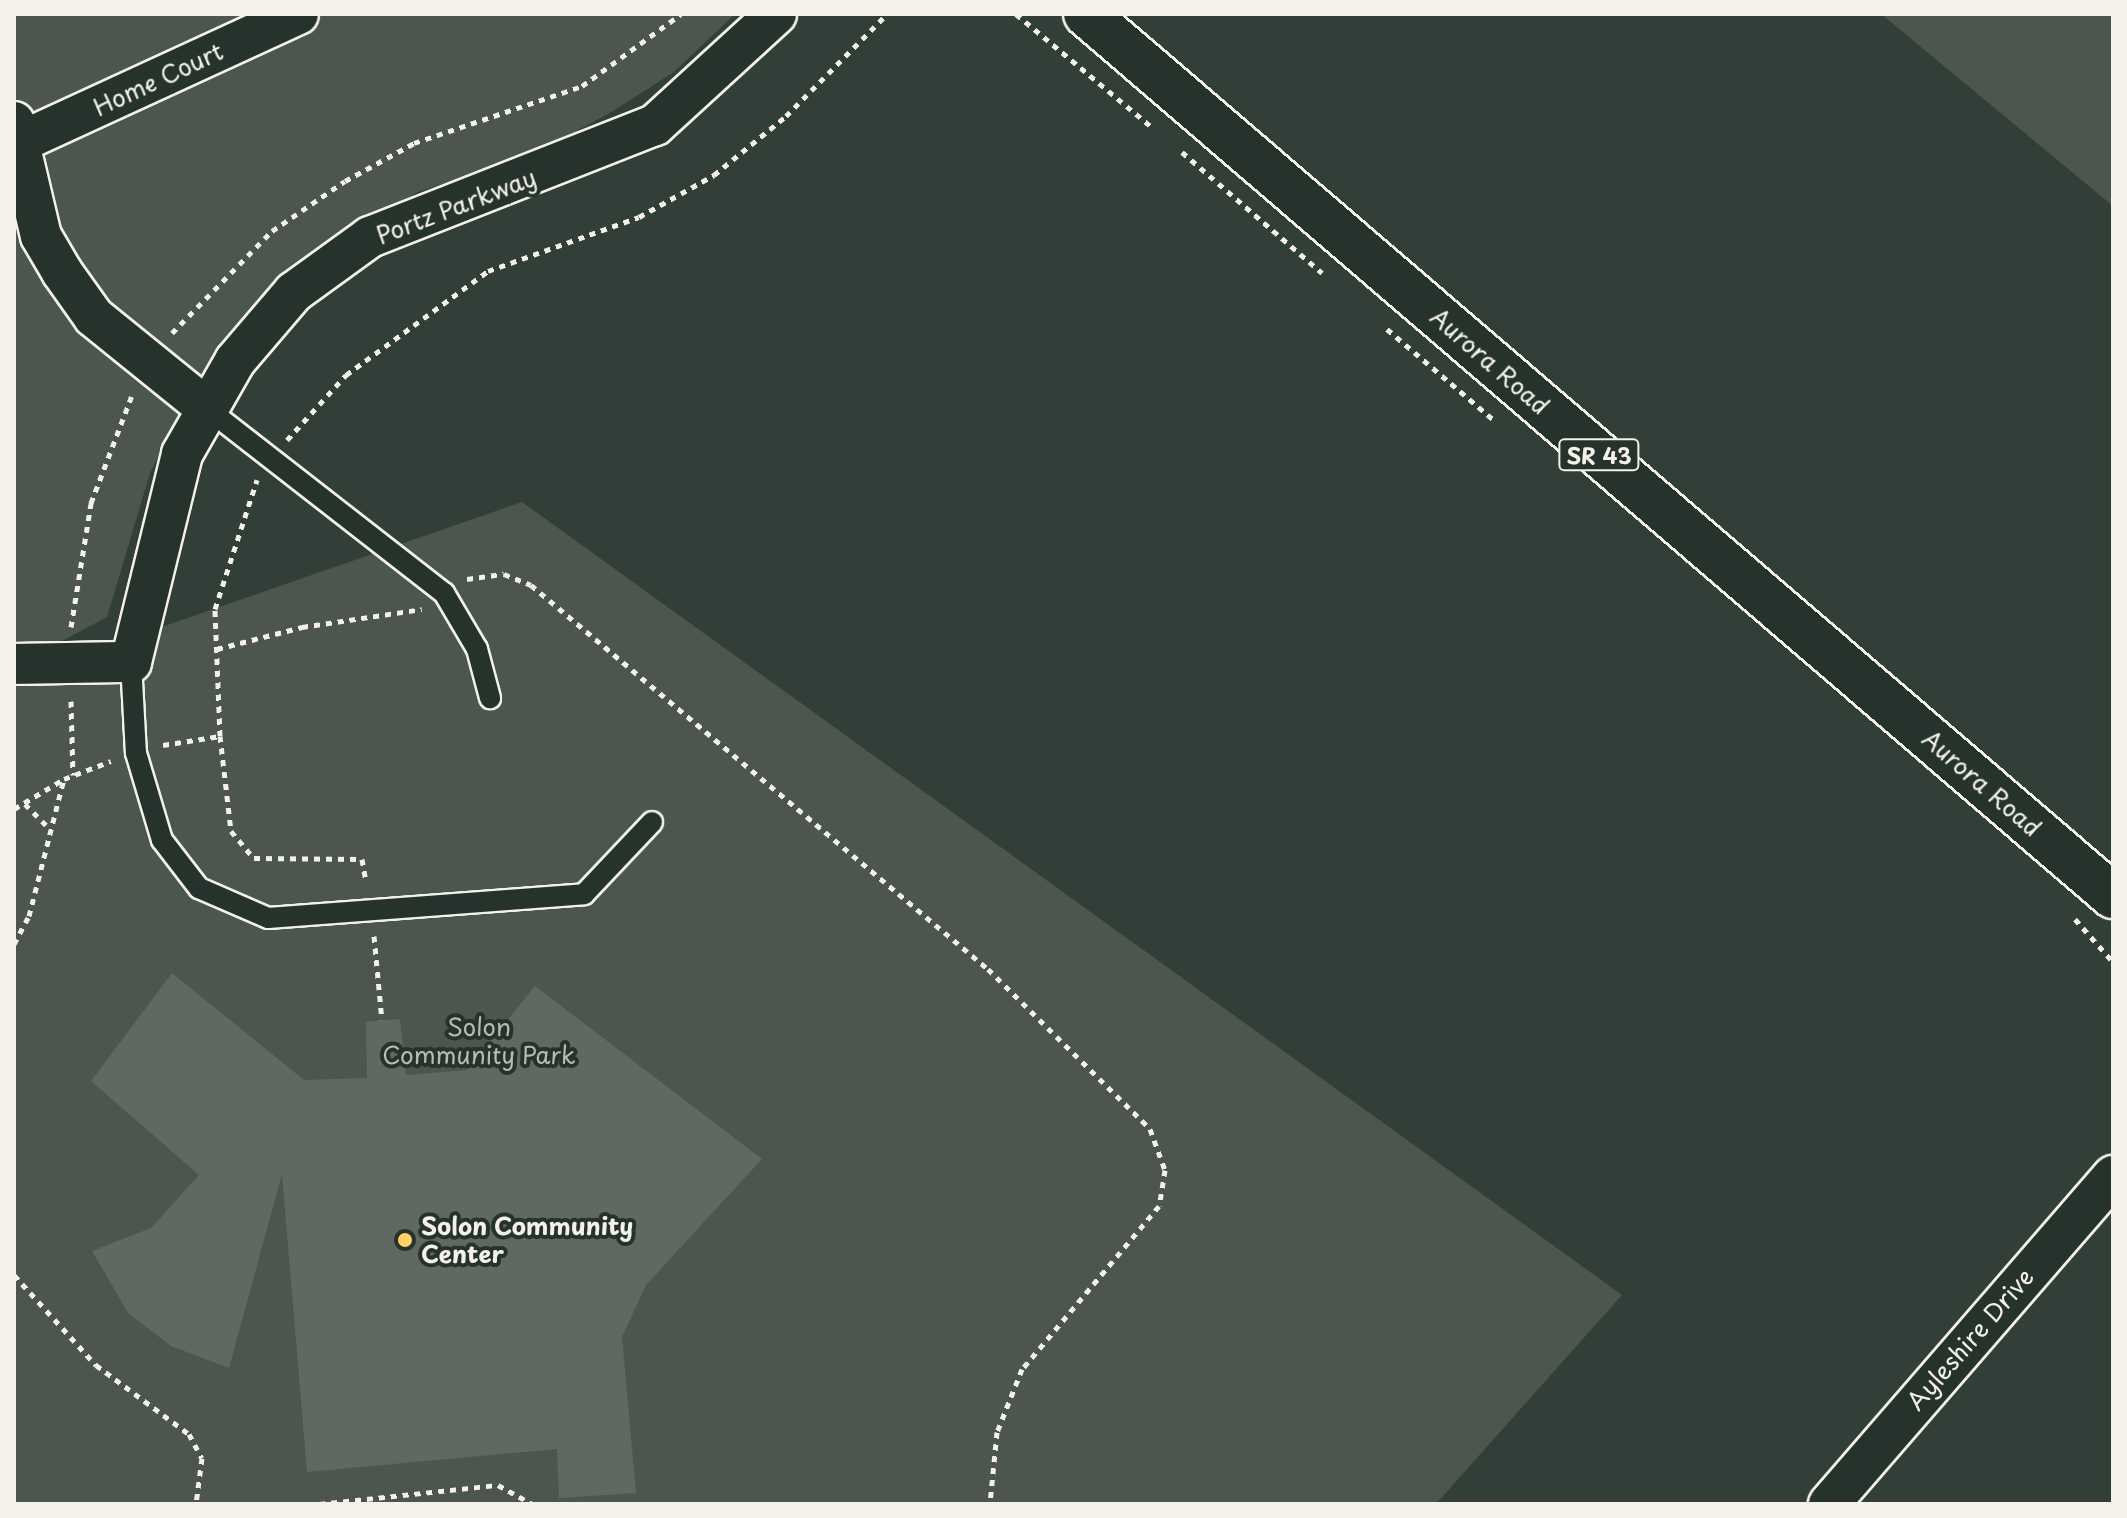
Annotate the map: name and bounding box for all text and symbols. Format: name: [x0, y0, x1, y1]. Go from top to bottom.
street label: Home Court: [88, 36, 228, 122]
street label: Portz Parkway: [372, 162, 540, 250]
street label: Aurora Road: [1426, 302, 1554, 420]
road number: SR 43: [1557, 437, 1641, 473]
street label: Aurora Road: [1918, 724, 2046, 842]
park label: Solon Community Park: [382, 1013, 576, 1069]
place label: Solon Community Center: [421, 1212, 635, 1268]
marker: Solon Community Center: [396, 1231, 414, 1249]
street label: Ayleshire Drive: [1901, 1263, 2039, 1415]

